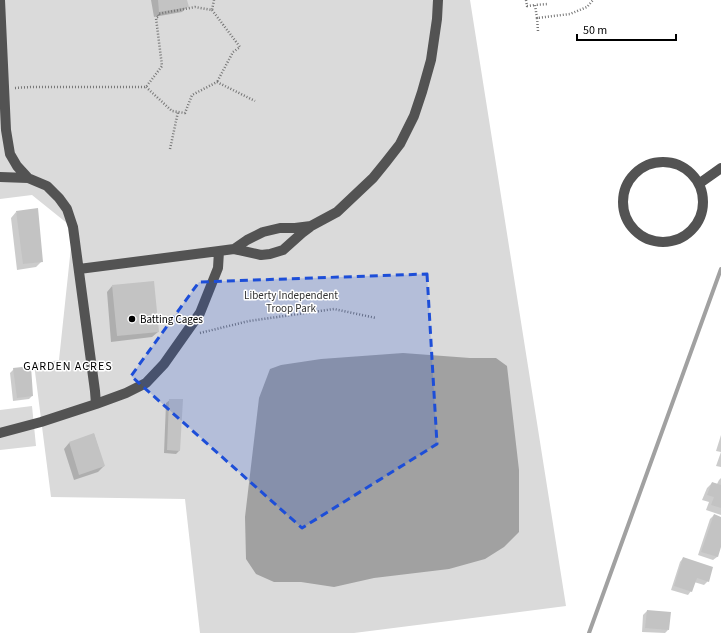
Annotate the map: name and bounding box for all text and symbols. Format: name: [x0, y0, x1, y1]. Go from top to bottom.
scale bar: [577, 16, 676, 42]
text: 50 m: [583, 22, 607, 39]
park label: Liberty Independent Troop Park: [244, 288, 338, 316]
place label: Batting Cages: [140, 312, 203, 327]
marker: Batting Cages: [127, 314, 137, 324]
district label: GARDEN ACRES: [23, 358, 113, 375]

